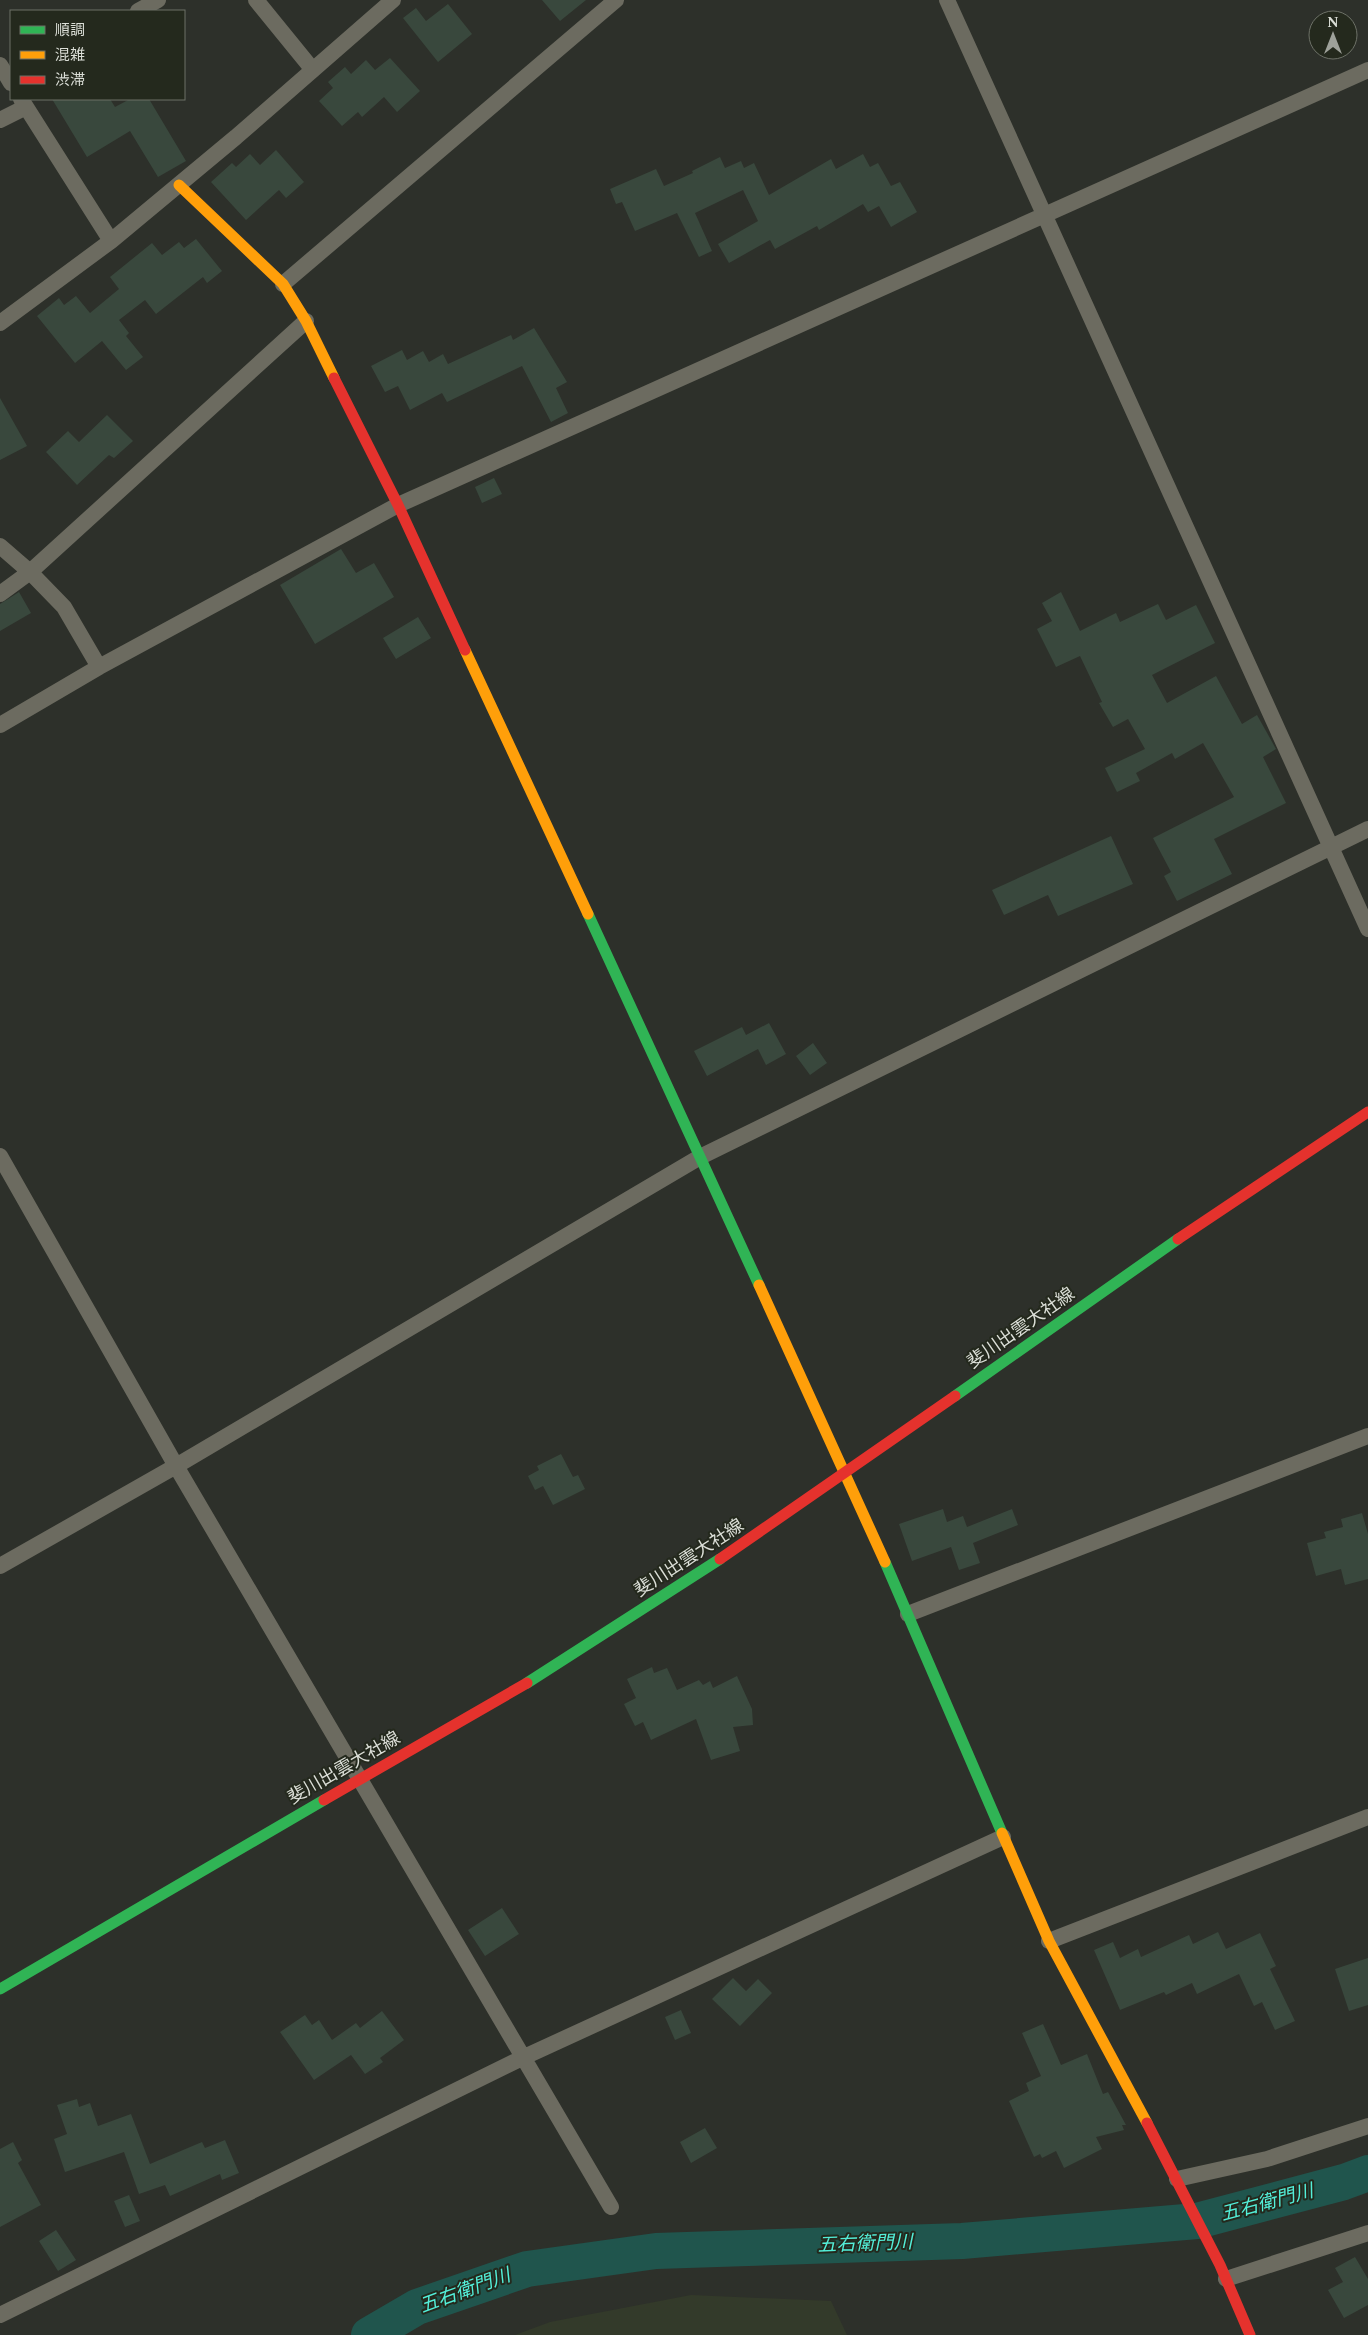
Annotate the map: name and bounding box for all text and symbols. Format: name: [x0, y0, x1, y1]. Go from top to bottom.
legend: [10, 10, 185, 100]
north arrow: [1308, 10, 1358, 60]
text: N: [1327, 12, 1339, 33]
text: 順調: [55, 19, 85, 42]
text: 混雑: [55, 44, 85, 67]
text: 渋滞: [55, 69, 85, 92]
street label: 斐川出雲大社線: [962, 1281, 1080, 1375]
street label: 斐川出雲大社線: [629, 1512, 749, 1604]
street label: 斐川出雲大社線: [283, 1725, 405, 1811]
water label: 五右衛門川: [1217, 2176, 1319, 2229]
water label: 五右衛門川: [817, 2228, 915, 2260]
water label: 五右衛門川: [415, 2260, 516, 2321]

